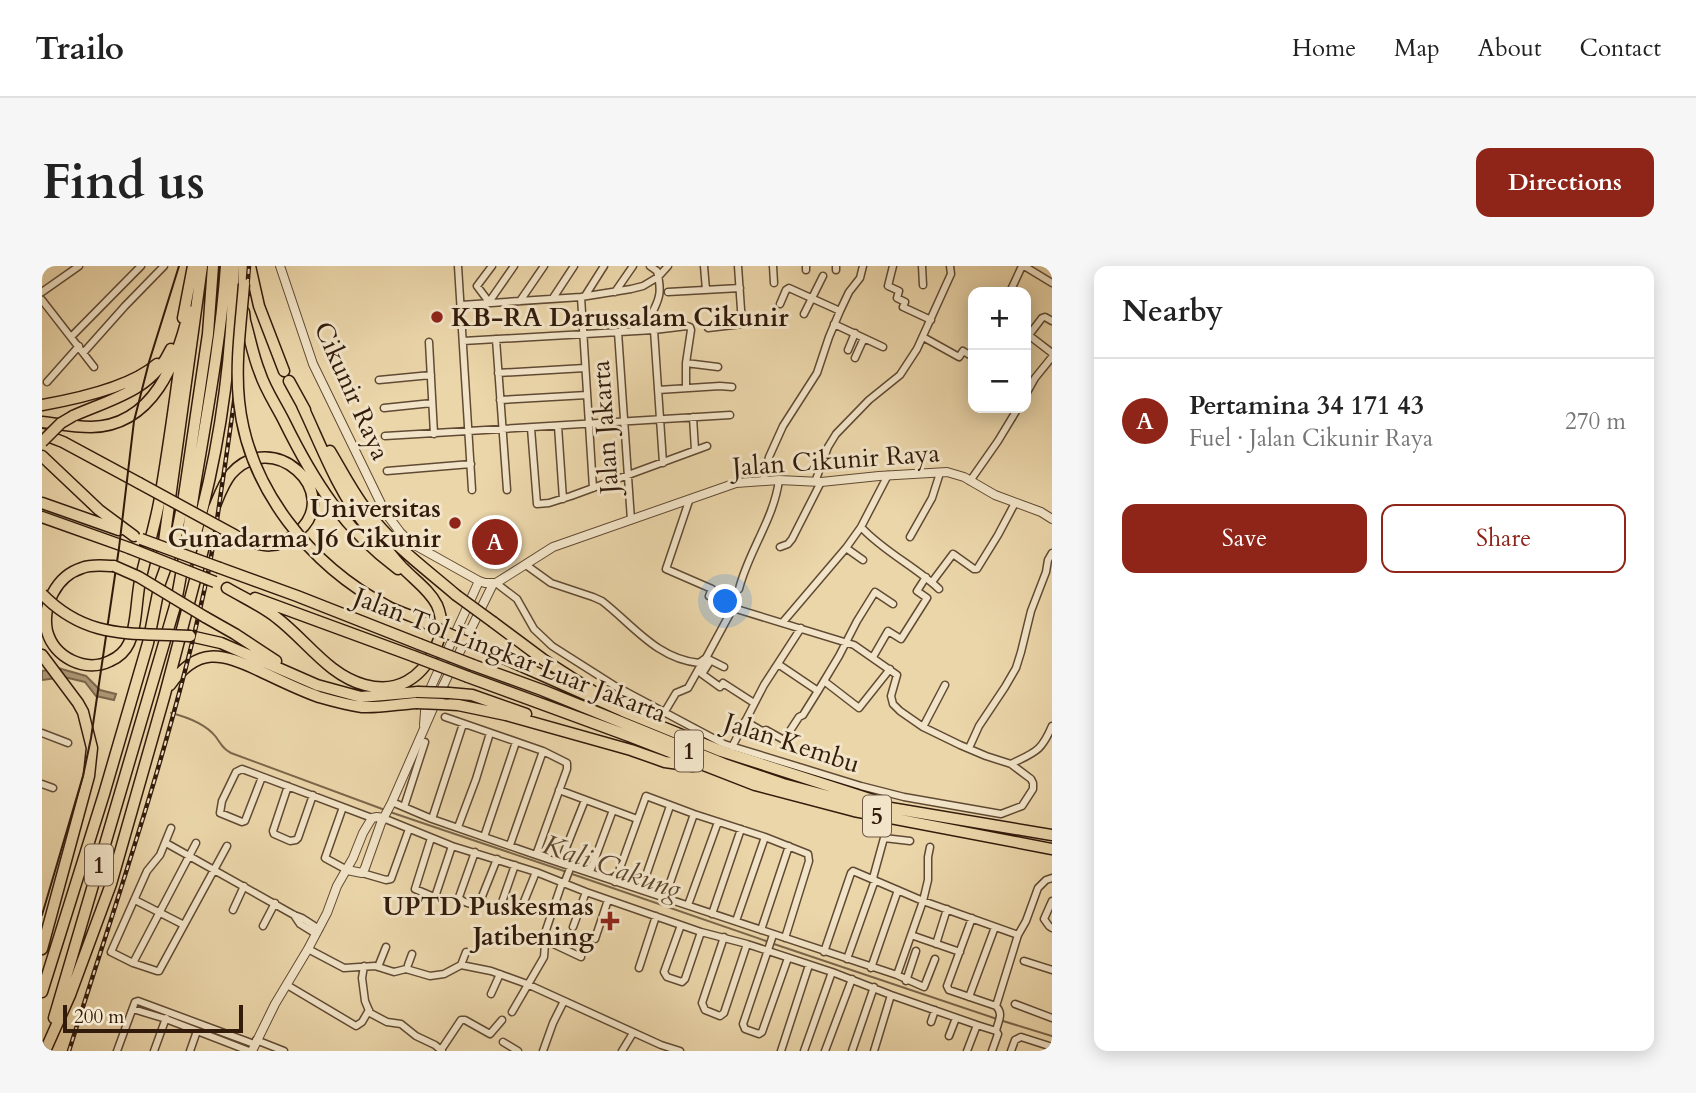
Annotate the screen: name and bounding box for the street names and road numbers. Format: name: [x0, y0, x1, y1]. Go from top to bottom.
street label: Cikunir Raya: [306, 316, 398, 466]
street label: Jalan Jakarta: [583, 359, 627, 499]
street label: Jalan Cikunir Raya: [727, 435, 941, 485]
street label: Jalan Tol Lingkar Luar Jakarta: [345, 578, 671, 731]
street label: Jalan Kembu: [716, 703, 864, 781]
road number: 1: [675, 730, 703, 772]
road number: 5: [863, 796, 891, 836]
road number: 1: [85, 844, 113, 886]

